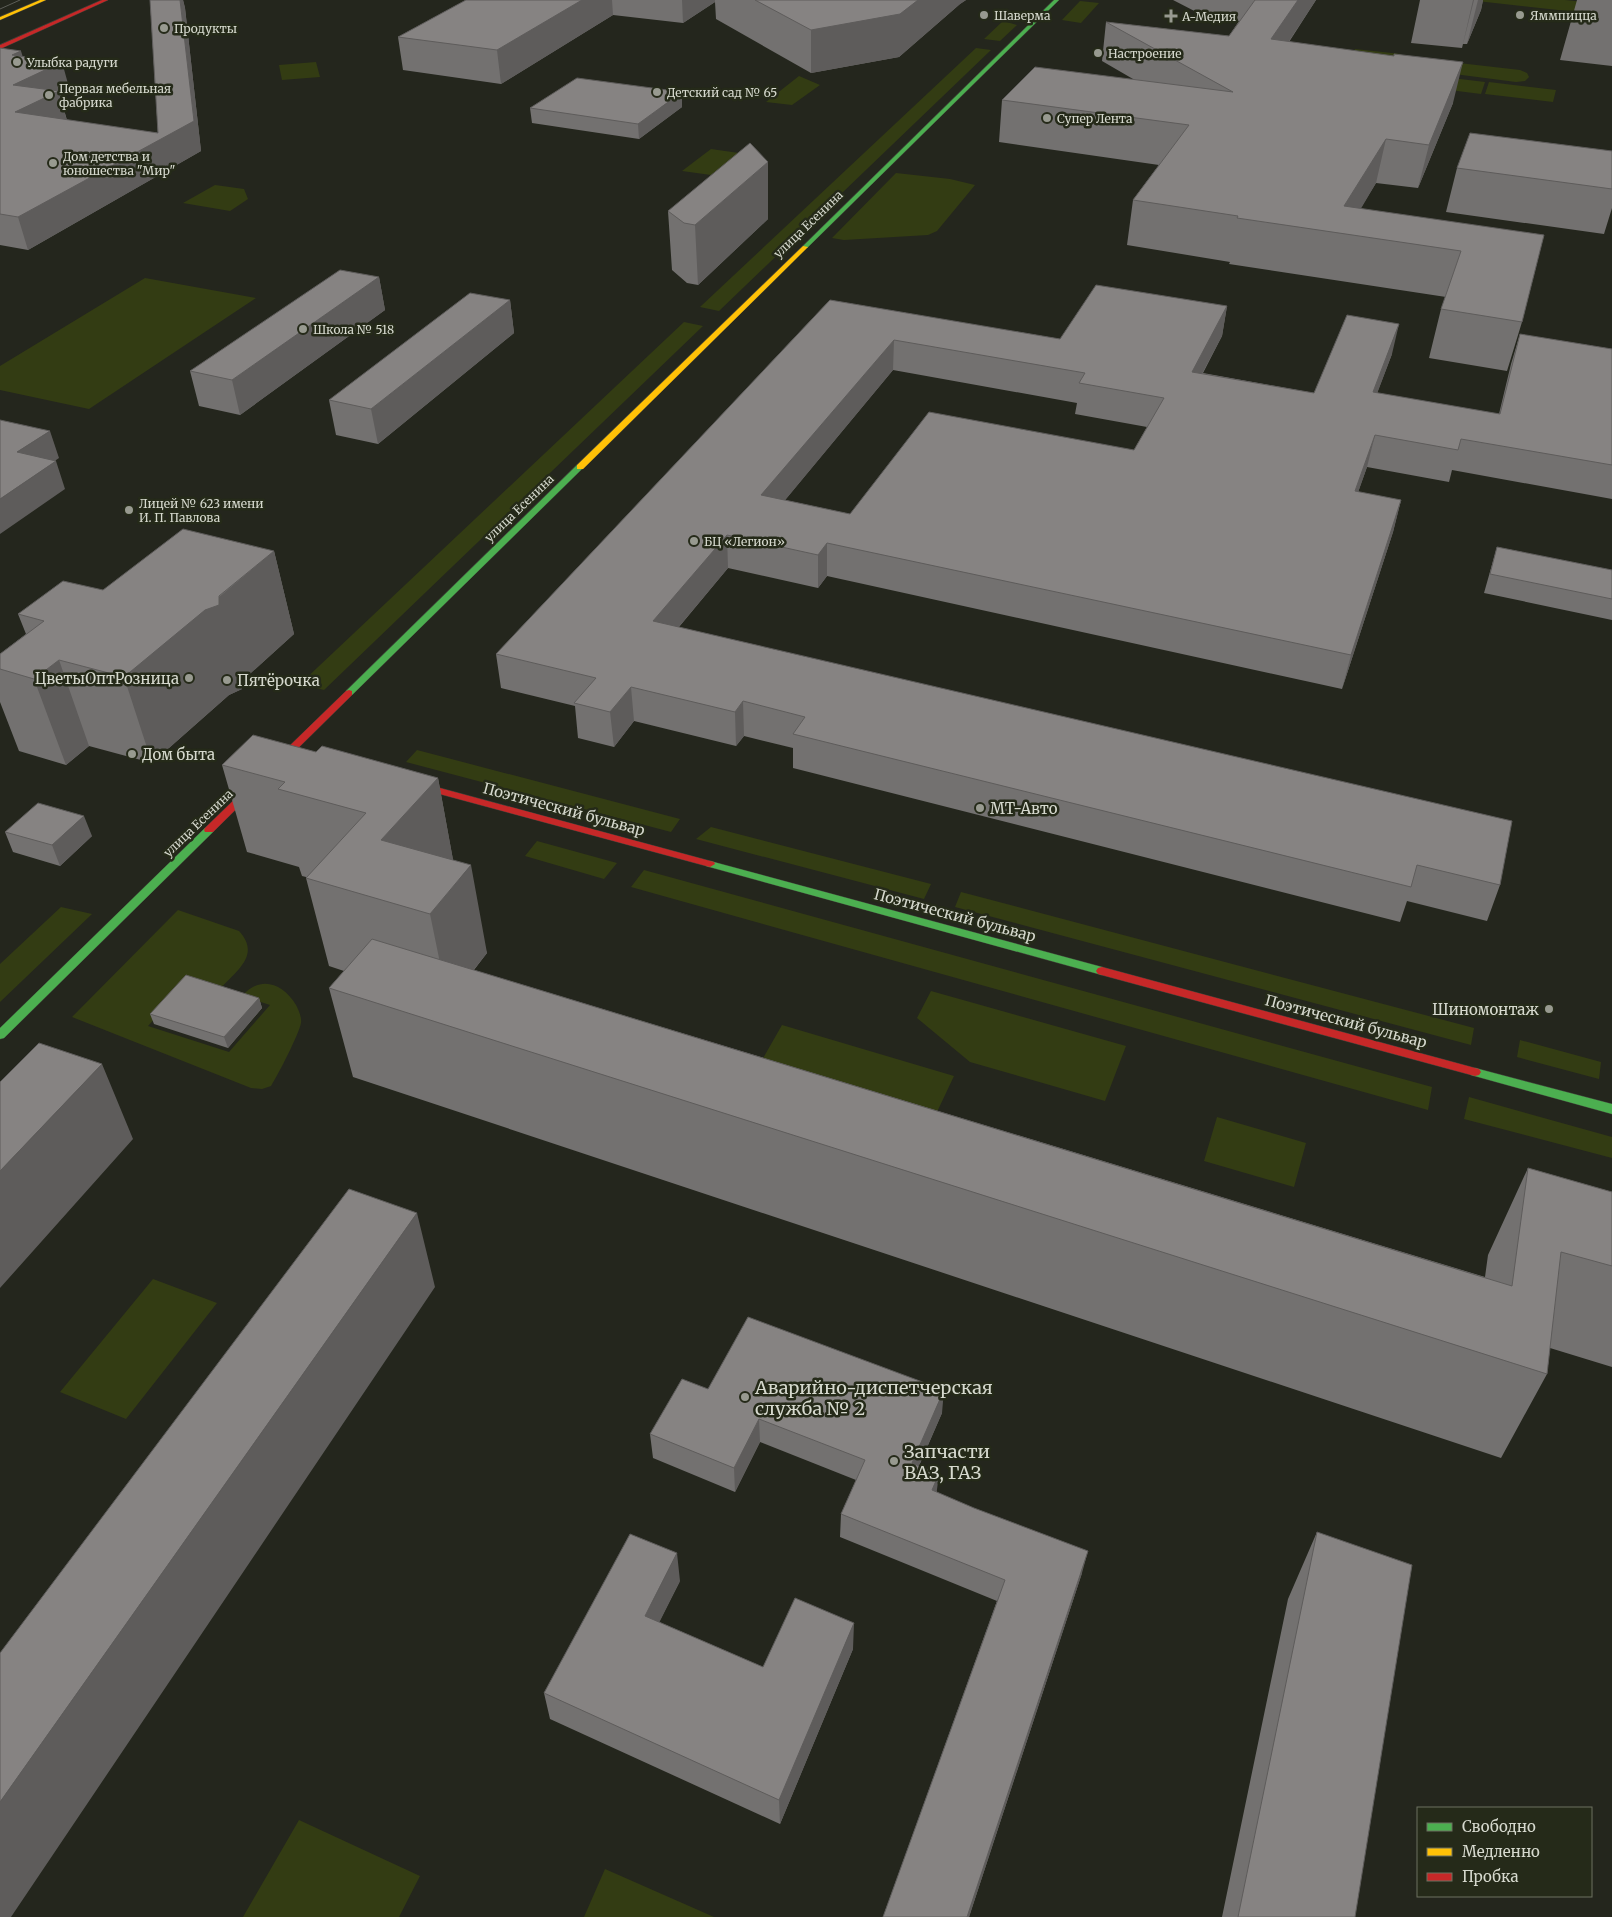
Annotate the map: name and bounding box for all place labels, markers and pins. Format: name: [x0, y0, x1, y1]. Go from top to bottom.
place label: Шаверма: [994, 8, 1051, 23]
place label: Яммпицца: [1530, 8, 1597, 23]
marker: Шаверма: [978, 9, 990, 21]
marker: А-Медия: [1164, 9, 1178, 23]
place label: А-Медия: [1181, 9, 1236, 24]
marker: Яммпицца: [1514, 9, 1526, 21]
place label: Продукты: [174, 21, 237, 36]
marker: Продукты: [158, 22, 170, 34]
place label: Настроение: [1108, 46, 1181, 61]
marker: Настроение: [1092, 47, 1104, 59]
place label: Улыбка радуги: [26, 55, 118, 70]
marker: Улыбка радуги: [11, 56, 23, 68]
place label: Первая мебельная фабрика: [59, 81, 171, 110]
place label: Детский сад № 65: [667, 85, 777, 100]
marker: Детский сад № 65: [651, 86, 663, 98]
marker: Первая мебельная фабрика: [43, 89, 55, 101]
place label: Супер Лента: [1057, 111, 1133, 126]
marker: Супер Лента: [1041, 112, 1053, 124]
place label: Дом детства и юношества "Мир": [63, 149, 175, 178]
marker: Дом детства и юношества "Мир": [47, 157, 59, 169]
place label: Школа № 518: [313, 322, 394, 337]
marker: Школа № 518: [297, 323, 309, 335]
place label: Лицей № 623 имени И. П. Павлова: [139, 496, 264, 525]
marker: Лицей № 623 имени И. П. Павлова: [123, 504, 135, 516]
place label: БЦ «Легион»: [704, 534, 785, 549]
marker: БЦ «Легион»: [688, 535, 700, 547]
place label: ЦветыОптРозница: [35, 669, 179, 688]
place label: Пятёрочка: [237, 671, 320, 690]
marker: ЦветыОптРозница: [183, 672, 195, 684]
marker: Пятёрочка: [221, 674, 233, 686]
place label: Дом быта: [142, 745, 215, 764]
marker: Дом быта: [126, 748, 138, 760]
place label: МТ-Авто: [990, 799, 1058, 818]
marker: МТ-Авто: [974, 802, 986, 814]
place label: Шиномонтаж: [1432, 1000, 1539, 1019]
marker: Шиномонтаж: [1543, 1003, 1555, 1015]
place label: Аварийно-диспетчерская служба № 2: [754, 1376, 993, 1420]
marker: Аварийно-диспетчерская служба № 2: [739, 1391, 751, 1403]
place label: Запчасти ВАЗ, ГАЗ: [904, 1440, 990, 1484]
marker: Запчасти ВАЗ, ГАЗ: [888, 1455, 900, 1467]

